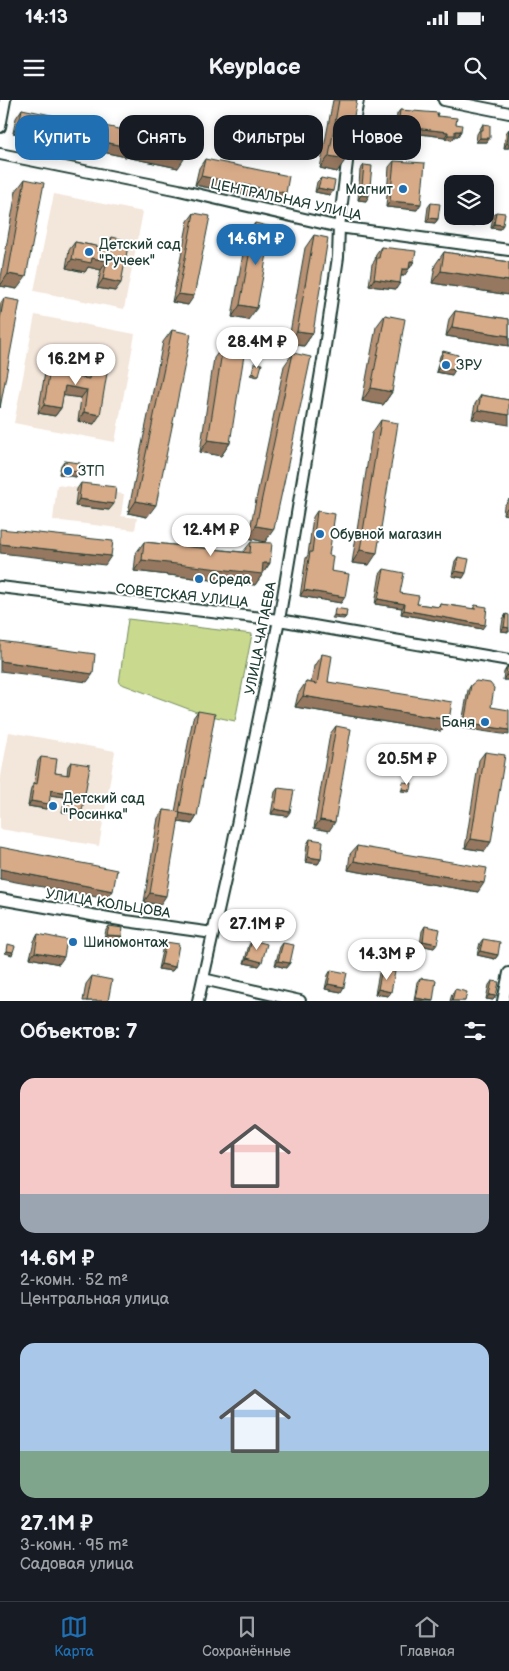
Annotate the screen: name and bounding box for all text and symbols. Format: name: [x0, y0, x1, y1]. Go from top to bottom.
text: 14:13: [25, 6, 68, 29]
icon: menu: [20, 54, 48, 82]
text: Keyplace: [208, 54, 301, 81]
icon: search: [461, 54, 489, 82]
chip: Купить: [15, 115, 109, 160]
chip: Снять: [119, 115, 204, 160]
chip: Фильтры: [214, 115, 323, 160]
chip: Новое: [333, 115, 421, 160]
street label: ЦЕНТРАЛЬНАЯ УЛИЦА: [209, 175, 363, 224]
map controls: [444, 175, 494, 225]
button: layers: [444, 175, 494, 225]
place label: Магнит: [345, 181, 393, 198]
marker: Магнит: [397, 183, 409, 195]
pin: 14.6M ₽: [210, 224, 302, 266]
text: 14.6M ₽: [228, 230, 284, 249]
place label: Детский сад "Ручеек": [99, 236, 181, 269]
marker: Детский сад "Ручеек": [83, 246, 95, 258]
pin: 28.4M ₽: [211, 326, 303, 369]
text: 28.4M ₽: [227, 333, 287, 352]
pin: 16.2M ₽: [30, 344, 122, 386]
text: 16.2M ₽: [48, 350, 104, 369]
place label: ЗРУ: [456, 357, 482, 374]
marker: ЗРУ: [440, 359, 452, 371]
place label: ЗТП: [78, 463, 105, 480]
marker: ЗТП: [62, 465, 74, 477]
pin: 12.4M ₽: [165, 514, 257, 557]
text: 12.4M ₽: [183, 521, 239, 540]
place label: Обувной магазин: [330, 526, 442, 543]
marker: Обувной магазин: [314, 528, 326, 540]
place label: Среда: [209, 571, 252, 588]
marker: Среда: [193, 573, 205, 585]
street label: СОВЕТСКАЯ УЛИЦА: [115, 580, 250, 611]
street label: УЛИЦА ЧАПАЕВА: [241, 580, 280, 696]
place label: Баня: [441, 714, 475, 731]
marker: Баня: [479, 716, 491, 728]
pin: 20.5M ₽: [361, 744, 453, 786]
text: 20.5M ₽: [377, 750, 437, 769]
place label: Детский сад "Росинка": [63, 790, 145, 823]
marker: Детский сад "Росинка": [47, 800, 59, 812]
street label: УЛИЦА КОЛЬЦОВА: [44, 885, 172, 922]
pin: 27.1M ₽: [211, 908, 303, 951]
text: 27.1M ₽: [229, 915, 285, 934]
place label: Шиномонтаж: [83, 934, 169, 951]
marker: Шиномонтаж: [67, 936, 79, 948]
pin: 14.3M ₽: [341, 938, 433, 981]
text: 14.3M ₽: [359, 945, 415, 964]
icon: filters: [461, 1017, 489, 1045]
text: Объектов: 7: [20, 1019, 138, 1044]
icon: home: [210, 1111, 300, 1201]
text: 14.6M ₽: [20, 1246, 95, 1271]
text: 2-комн. · 52 m²: [20, 1271, 128, 1290]
text: Центральная улица: [20, 1290, 169, 1309]
icon: home: [210, 1376, 300, 1466]
text: 27.1M ₽: [20, 1511, 93, 1536]
text: 3-комн. · 95 m²: [20, 1536, 128, 1555]
text: Садовая улица: [20, 1555, 134, 1574]
tab: Карта: [54, 1613, 94, 1660]
tab: Сохранённые: [202, 1613, 291, 1660]
tab: Главная: [399, 1613, 455, 1660]

